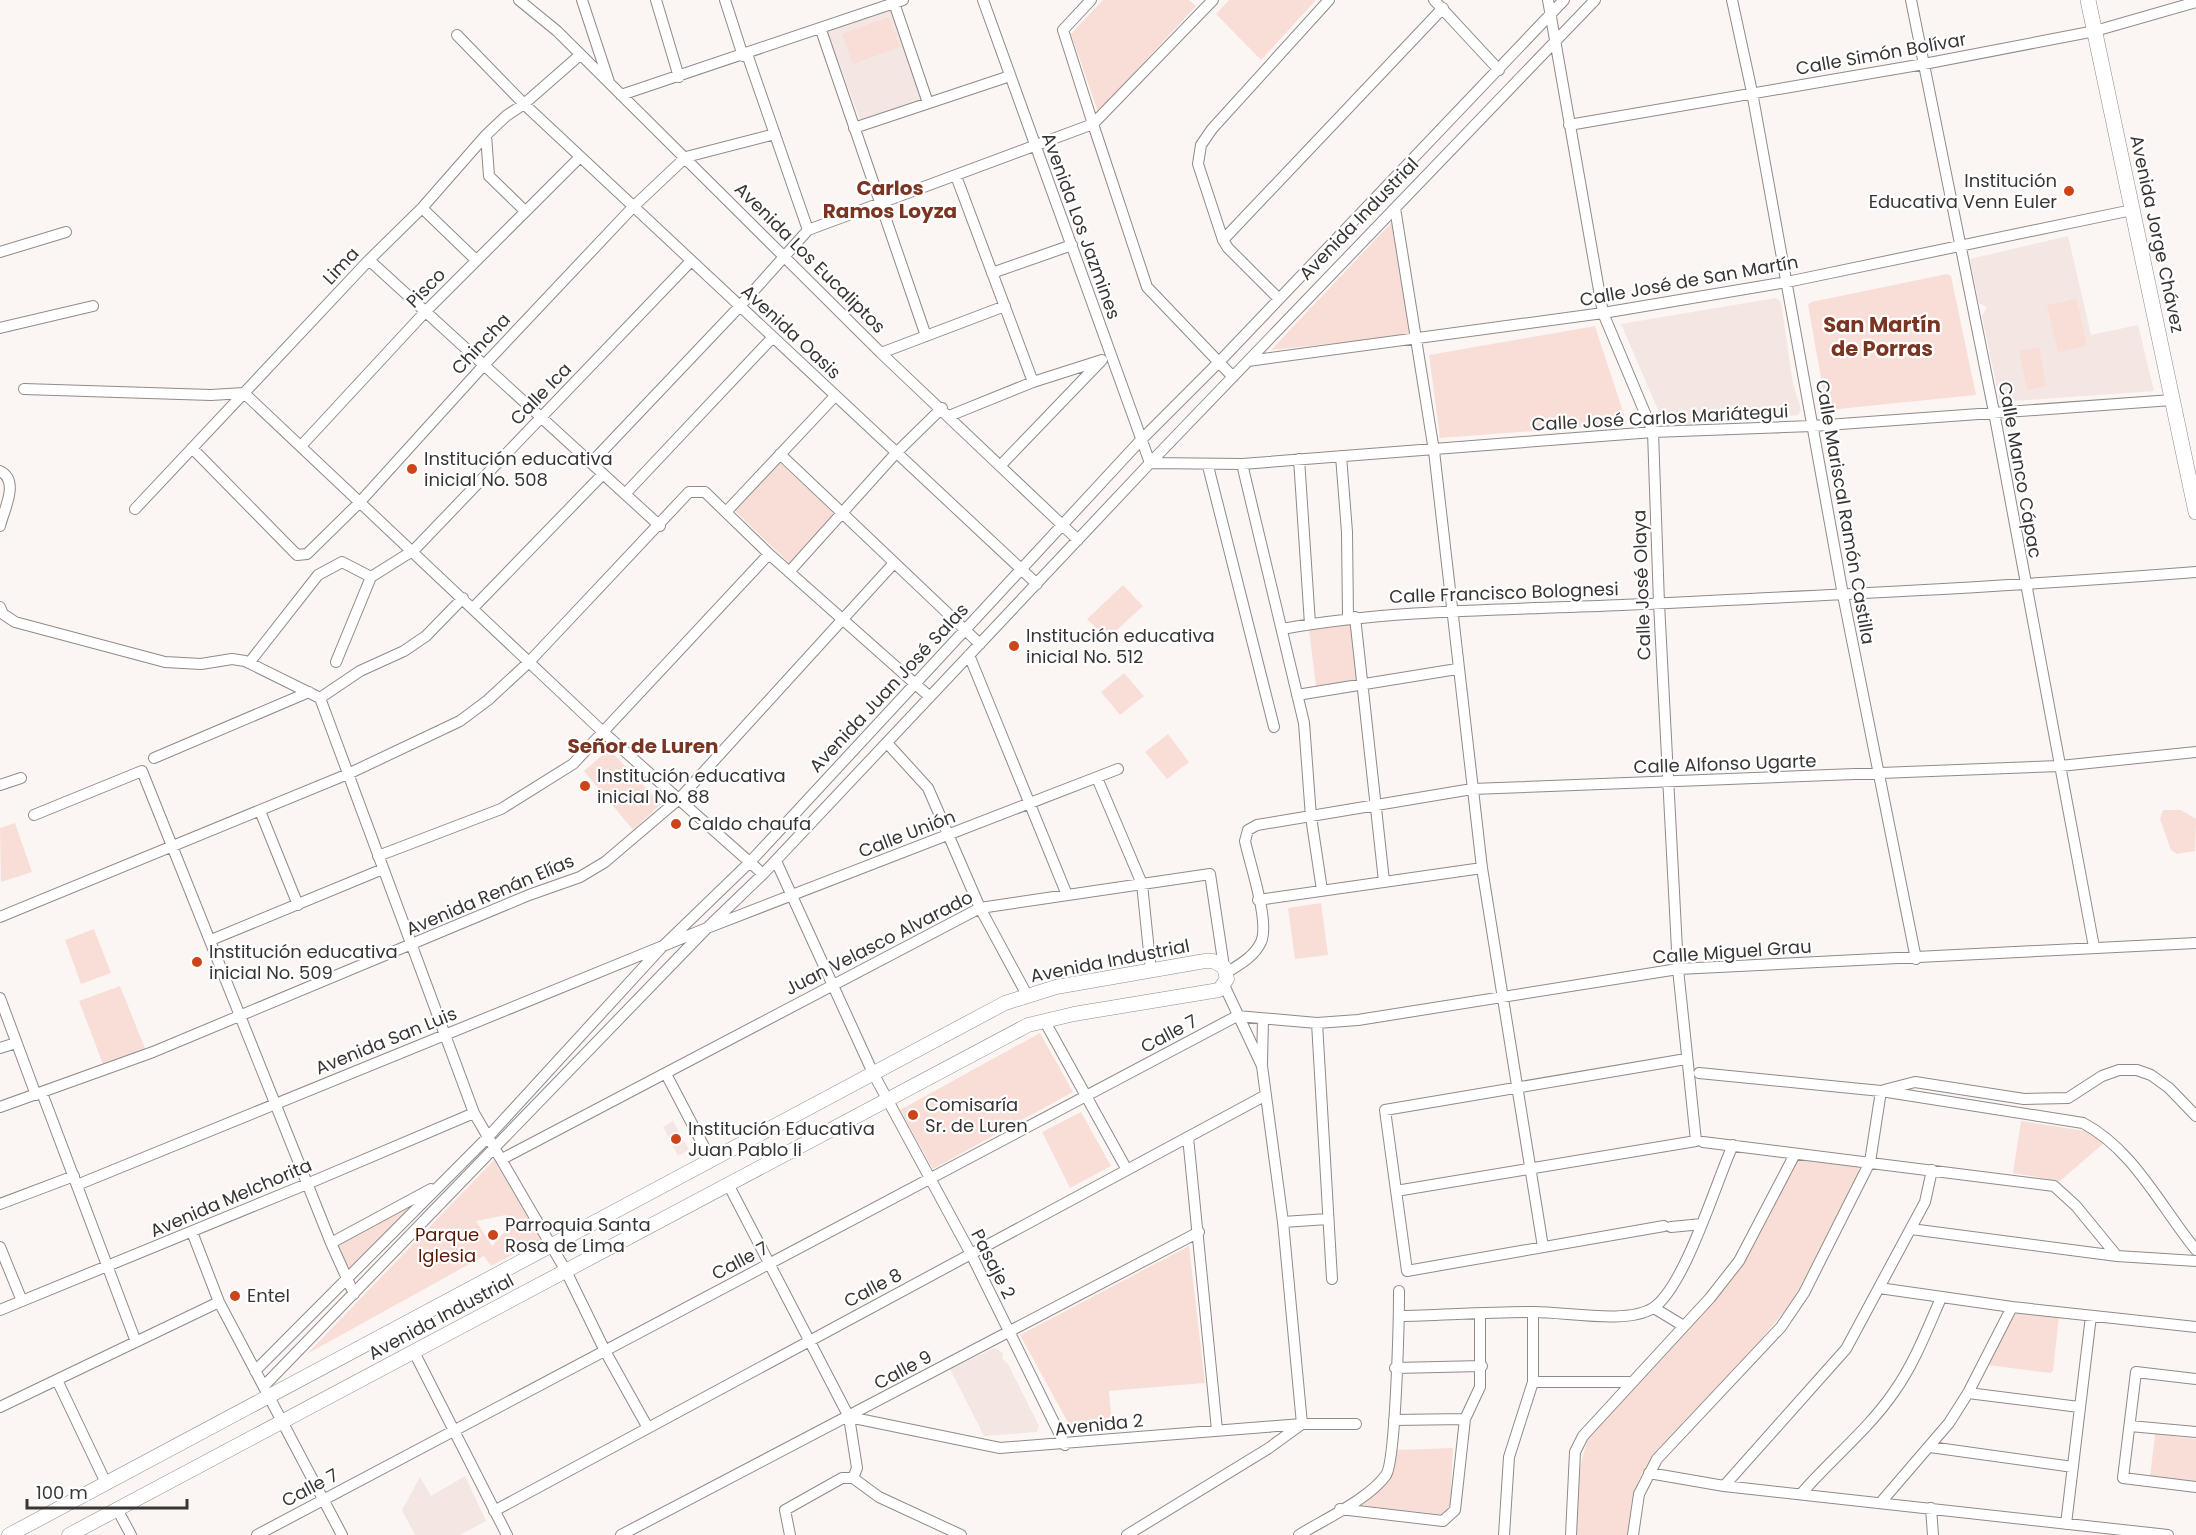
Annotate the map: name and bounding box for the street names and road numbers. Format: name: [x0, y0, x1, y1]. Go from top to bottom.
street label: Calle Simón Bolívar: [1794, 26, 1968, 81]
street label: Avenida Los Jazmines: [1036, 129, 1127, 323]
street label: Avenida Jorge Chávez: [2124, 133, 2191, 335]
street label: Avenida Industrial: [1293, 152, 1424, 286]
street label: Avenida Los Eucaliptos: [729, 177, 891, 339]
street label: Lima: [317, 241, 364, 290]
street label: Calle José de San Martín: [1578, 249, 1800, 312]
street label: Pisco: [400, 262, 451, 313]
street label: Avenida Oasis: [736, 279, 847, 384]
street label: Chincha: [446, 307, 516, 380]
street label: Calle Ica: [504, 357, 577, 431]
street label: Calle Mariscal Ramón Castilla: [1810, 378, 1881, 646]
street label: Calle Manco Cápac: [1993, 380, 2048, 560]
street label: Calle José Carlos Mariátegui: [1531, 398, 1789, 437]
street label: Calle José Olaya: [1626, 509, 1657, 661]
street label: Calle Francisco Bolognesi: [1389, 576, 1619, 609]
street label: Avenida Juan José Salas: [803, 598, 974, 778]
street label: Calle Alfonso Ugarte: [1633, 748, 1817, 779]
street label: Calle Unión: [855, 804, 959, 863]
street label: Avenida Renán Elías: [402, 848, 578, 941]
street label: Juan Velasco Alvarado: [781, 884, 977, 1001]
street label: Avenida Industrial: [1028, 933, 1192, 988]
street label: Calle Miguel Grau: [1652, 933, 1812, 970]
street label: Avenida San Luis: [311, 1001, 460, 1080]
street label: Calle 7: [1136, 1008, 1202, 1059]
street label: Avenida Melchorita: [146, 1152, 315, 1243]
street label: Pasaje 2: [965, 1225, 1022, 1303]
street label: Calle 7: [707, 1235, 773, 1286]
street label: Calle 8: [839, 1262, 906, 1313]
street label: Avenida Industrial: [363, 1268, 518, 1366]
street label: Calle 9: [869, 1344, 936, 1395]
street label: Avenida 2: [1053, 1407, 1144, 1442]
street label: Calle 7: [277, 1462, 343, 1513]

